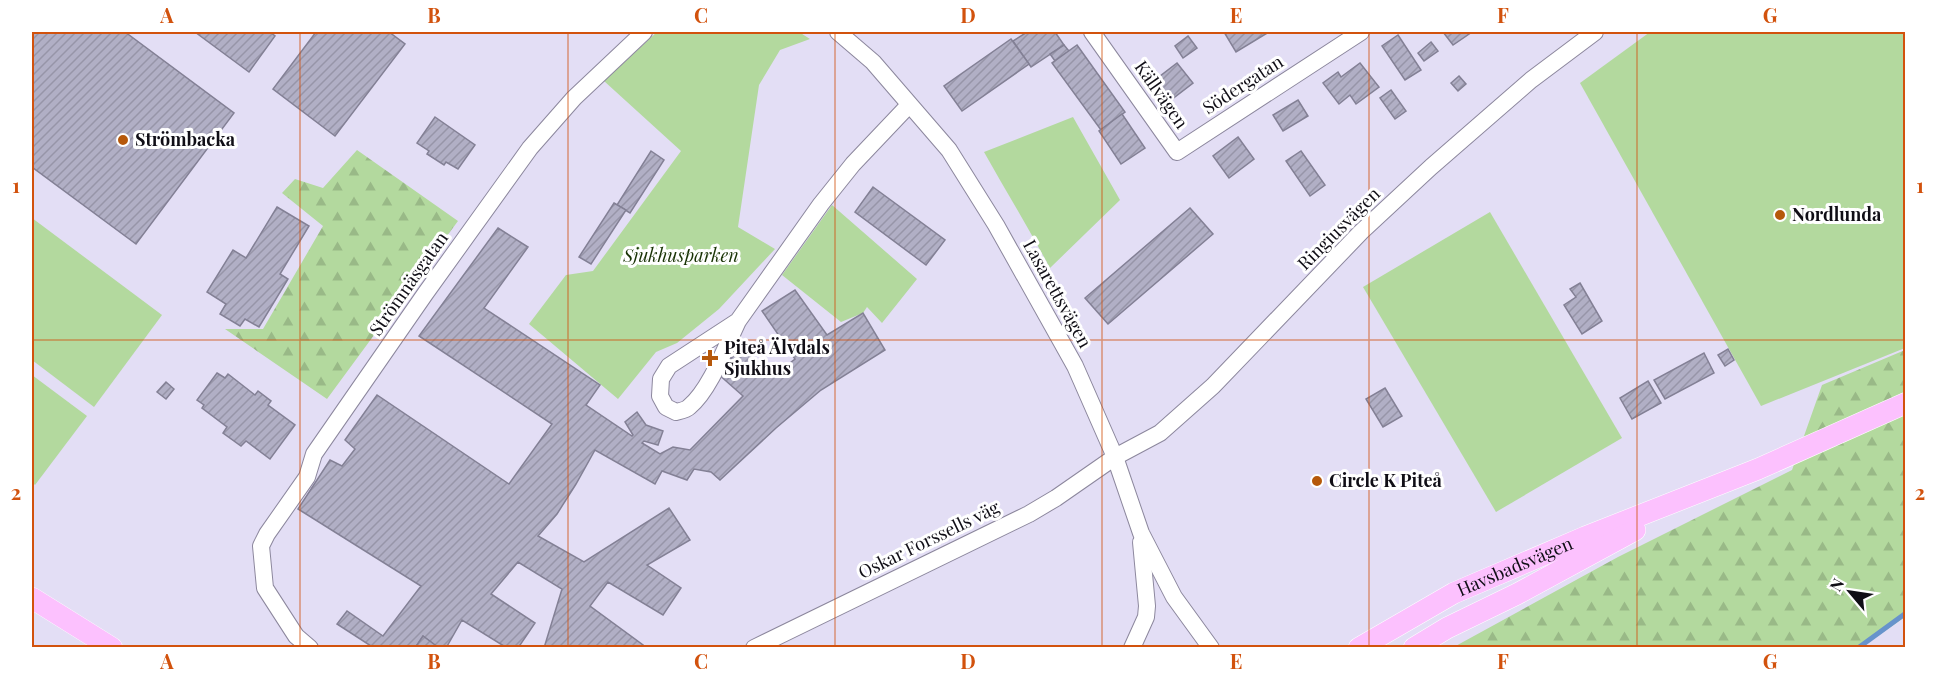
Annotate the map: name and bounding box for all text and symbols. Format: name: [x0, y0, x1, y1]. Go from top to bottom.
text: A: [159, 1, 174, 28]
text: B: [427, 1, 441, 28]
text: C: [694, 1, 708, 28]
text: D: [960, 1, 976, 28]
text: E: [1230, 1, 1242, 28]
text: F: [1497, 1, 1509, 28]
text: G: [1763, 1, 1778, 28]
street label: Södergatan: [1198, 49, 1288, 119]
street label: Källvägen: [1130, 56, 1194, 133]
place label: Strömbacka: [135, 127, 236, 151]
marker: Strömbacka: [116, 133, 130, 147]
text: 1: [12, 171, 20, 198]
text: 1: [1916, 171, 1924, 198]
street label: Ringiusvägen: [1292, 182, 1385, 275]
place label: Nordlunda: [1792, 202, 1882, 226]
marker: Nordlunda: [1773, 208, 1787, 222]
street label: Strömnäsgatan: [363, 226, 453, 340]
street label: Lasarettsvägen: [1018, 235, 1098, 352]
park label: Sjukhusparken: [622, 243, 739, 267]
place label: Piteå Älvdals Sjukhus: [724, 335, 830, 380]
marker: Piteå Älvdals Sjukhus: [701, 349, 719, 367]
place label: Circle K Piteå: [1329, 468, 1443, 492]
marker: Circle K Piteå: [1310, 474, 1324, 488]
text: 2: [11, 478, 21, 505]
text: 2: [1915, 478, 1925, 505]
street label: Oskar Forssells väg: [854, 494, 1004, 584]
street label: Havsbadsvägen: [1453, 531, 1576, 601]
north arrow: [1820, 562, 1880, 622]
text: N: [1824, 574, 1849, 595]
text: A: [159, 647, 174, 674]
text: B: [427, 647, 441, 674]
text: C: [694, 647, 708, 674]
text: D: [960, 647, 976, 674]
text: E: [1230, 647, 1242, 674]
text: F: [1497, 647, 1509, 674]
text: G: [1763, 647, 1778, 674]

